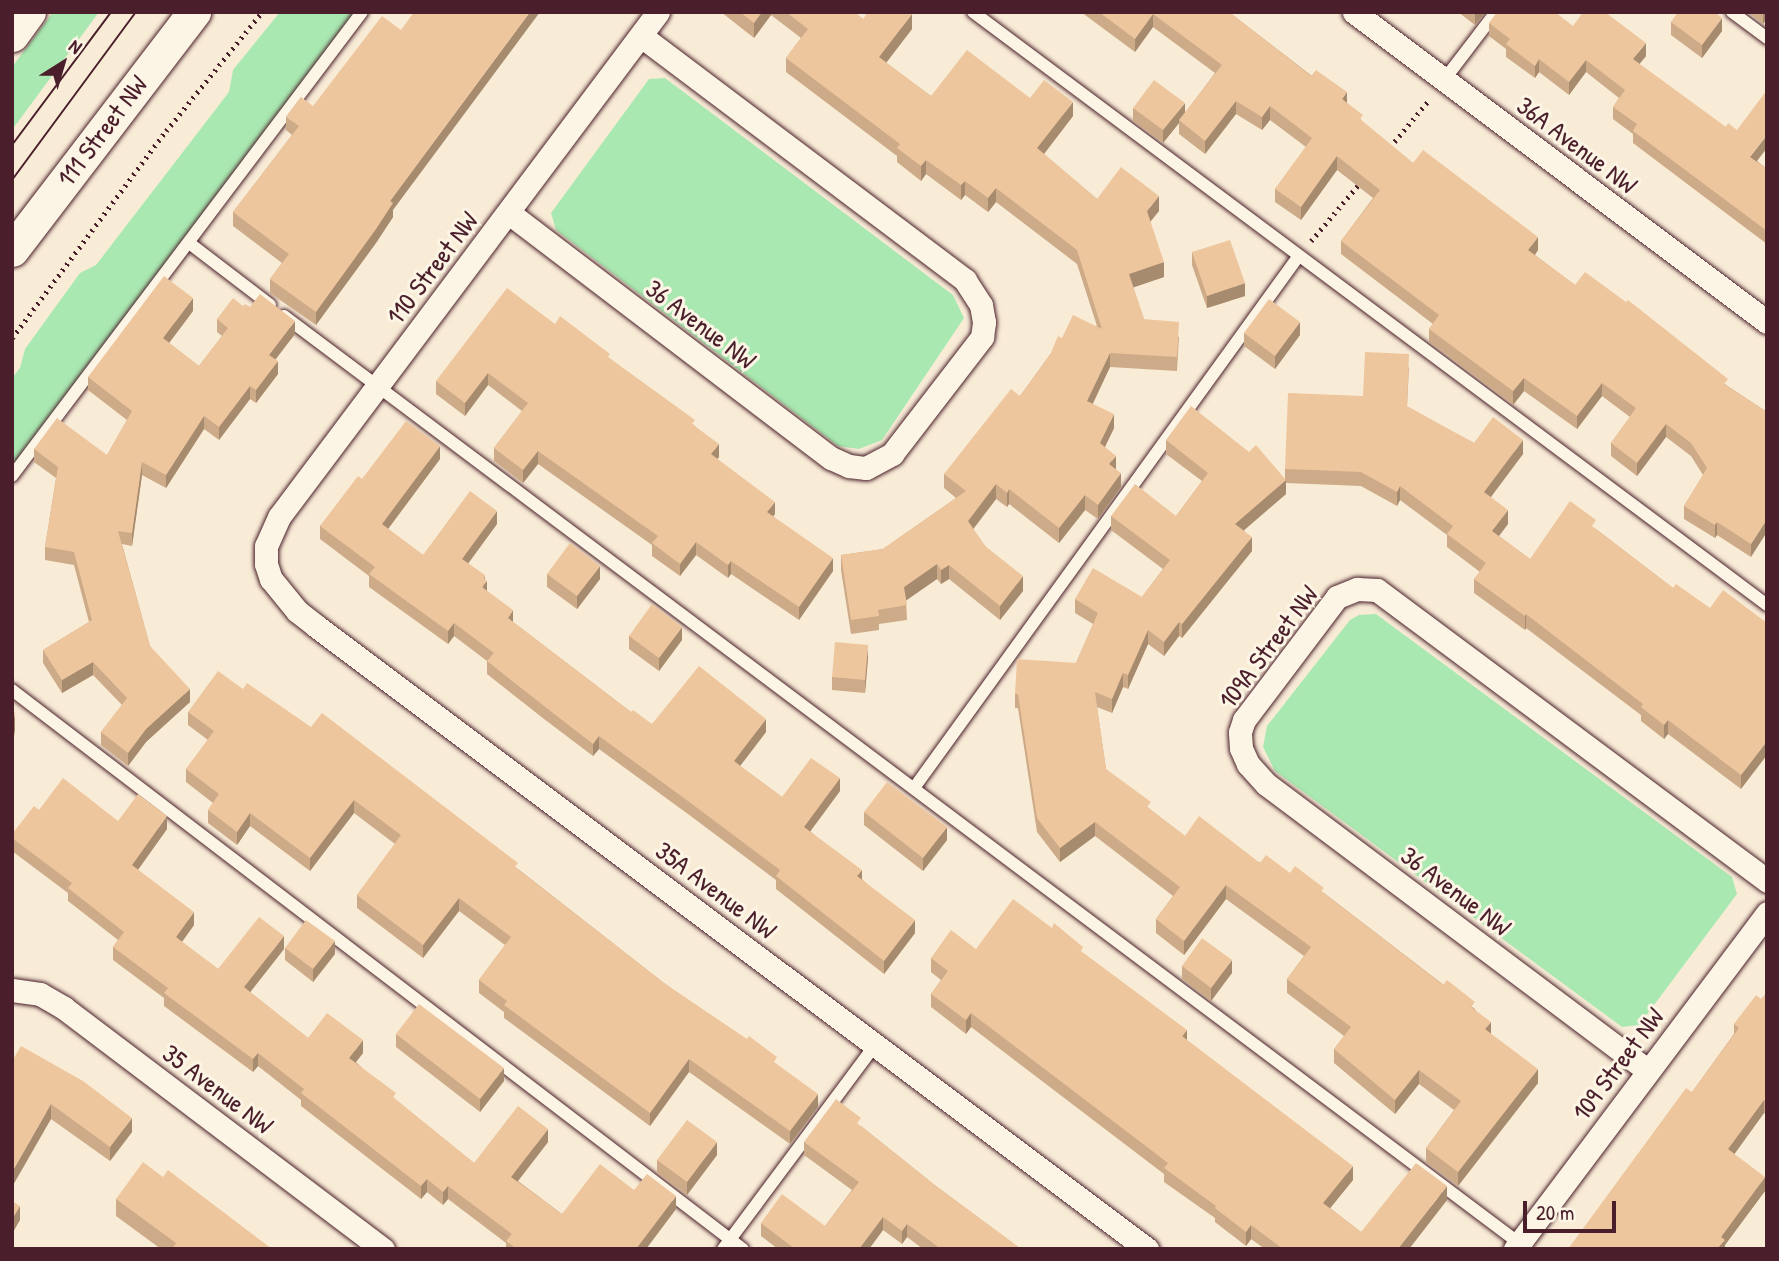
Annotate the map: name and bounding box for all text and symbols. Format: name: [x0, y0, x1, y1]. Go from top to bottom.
north arrow: [28, 28, 98, 98]
text: N: [64, 33, 87, 60]
street label: 111 Street NW: [50, 69, 154, 193]
street label: 36A Avenue NW: [1511, 90, 1643, 200]
street label: 110 Street NW: [380, 206, 484, 330]
street label: 36 Avenue NW: [640, 272, 762, 376]
street label: 109A Street NW: [1212, 579, 1324, 715]
street label: 35A Avenue NW: [649, 834, 783, 946]
street label: 36 Avenue NW: [1395, 839, 1517, 943]
street label: 109 Street NW: [1566, 1002, 1670, 1126]
street label: 35 Avenue NW: [157, 1037, 279, 1141]
scale bar: [1527, 1188, 1620, 1232]
text: 20 m: [1536, 1198, 1574, 1227]

